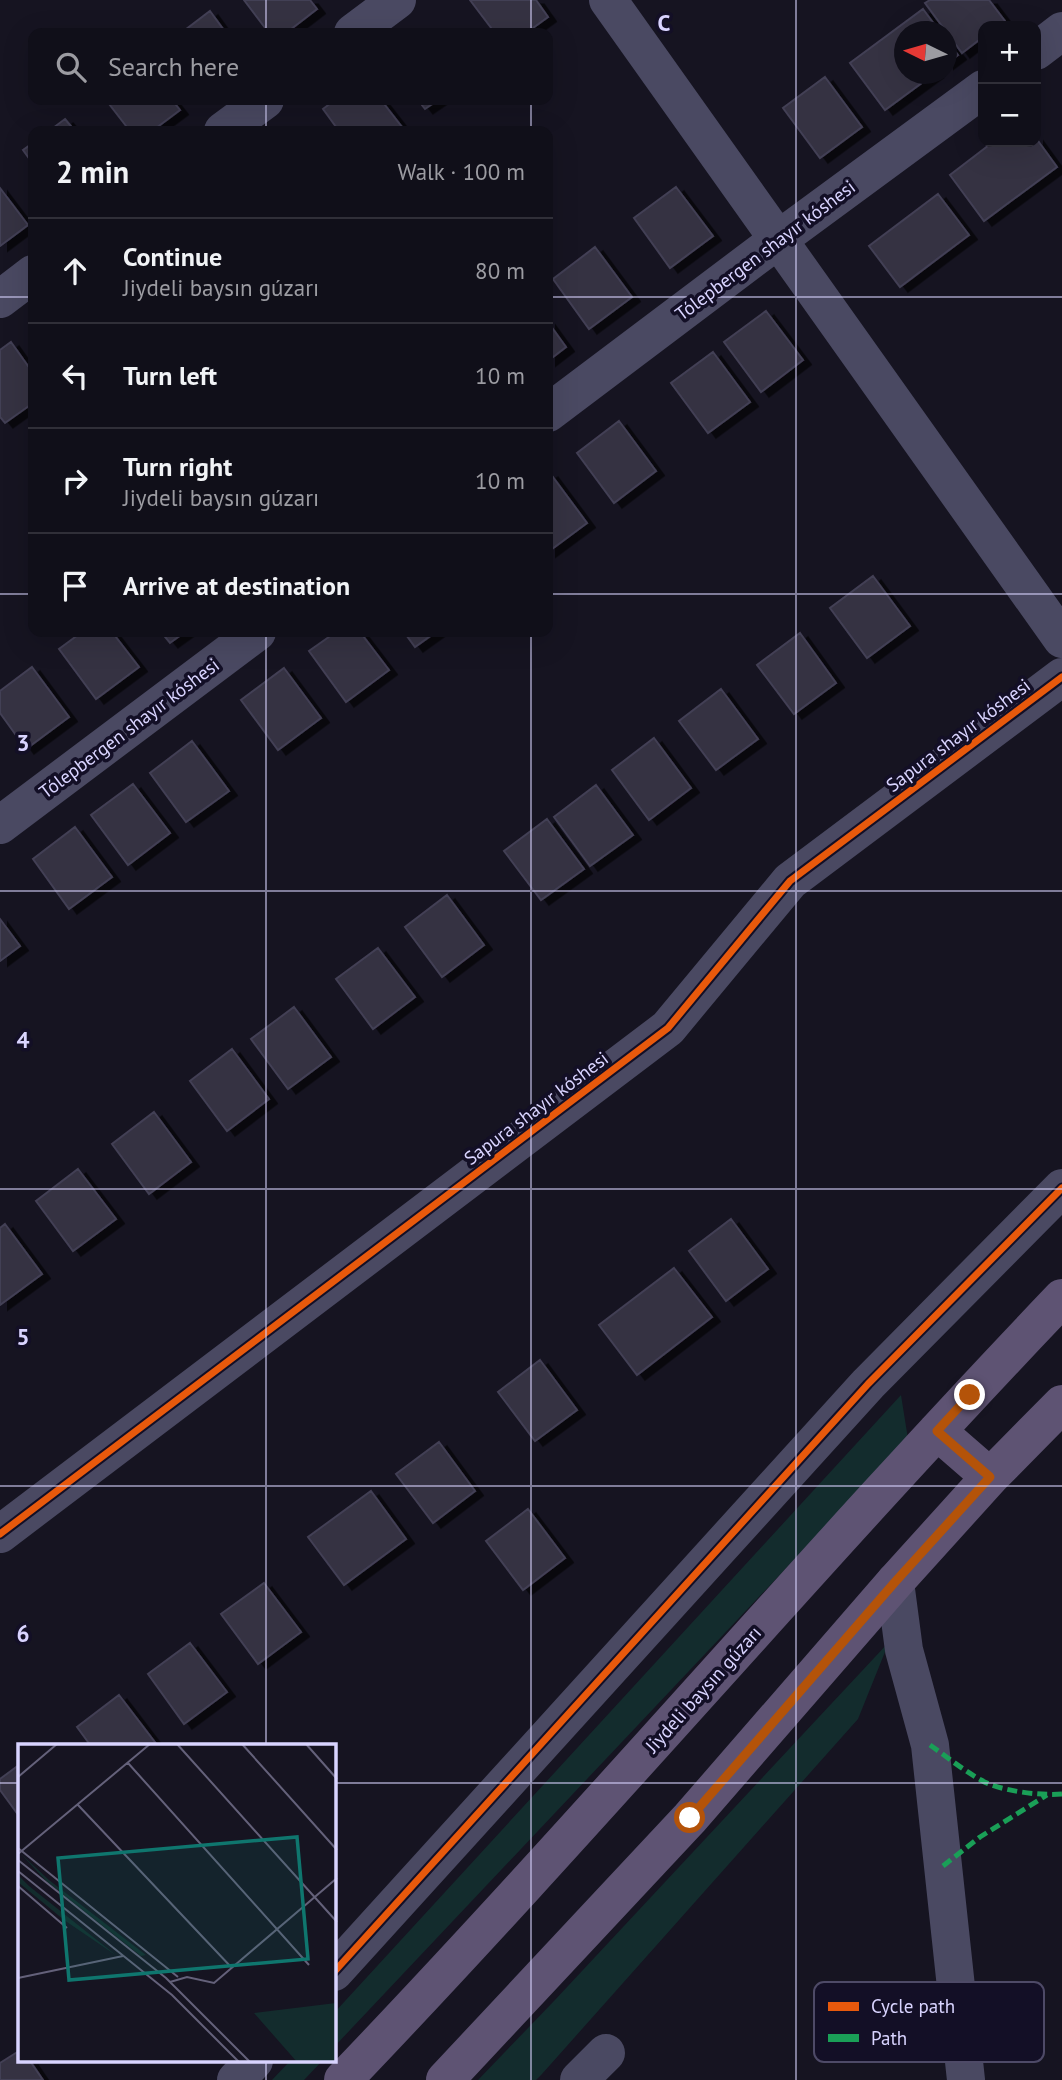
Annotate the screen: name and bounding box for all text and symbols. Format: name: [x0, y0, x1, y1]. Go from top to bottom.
text: C: [658, 8, 671, 37]
north arrow: [894, 21, 957, 84]
map controls: [978, 21, 1041, 147]
button: +: [978, 21, 1041, 84]
search box: [28, 28, 553, 105]
icon: search: [52, 48, 90, 86]
text: Search here: [108, 50, 239, 83]
button: −: [978, 84, 1041, 147]
text: 2 min: [56, 152, 129, 191]
text: Walk · 100 m: [398, 157, 525, 186]
street label: Tólepbergen shayır kóshesi: [670, 174, 860, 326]
text: Continue: [123, 240, 222, 273]
icon: ahead: [56, 252, 94, 290]
text: 80 m: [475, 256, 525, 285]
text: Jiydeli baysın gúzarı: [123, 273, 319, 302]
icon: left: [56, 357, 94, 395]
text: Turn left: [123, 359, 217, 392]
text: 10 m: [475, 361, 525, 390]
text: Turn right: [123, 450, 232, 483]
icon: right: [56, 462, 94, 500]
text: 10 m: [475, 466, 525, 495]
text: Jiydeli baysın gúzarı: [123, 483, 319, 512]
icon: arrive: [56, 567, 94, 605]
text: Arrive at destination: [123, 569, 350, 602]
street label: Tólepbergen shayır kóshesi: [34, 652, 224, 804]
street label: Sapura shayır kóshesi: [881, 673, 1035, 797]
text: 3: [16, 728, 30, 757]
text: 4: [16, 1025, 30, 1054]
street label: Sapura shayır kóshesi: [459, 1046, 613, 1170]
text: 5: [16, 1322, 30, 1351]
route end: [954, 1379, 985, 1410]
text: 6: [16, 1619, 30, 1648]
street label: Jiydeli baysın gúzarı: [639, 1621, 766, 1758]
inset map: [18, 1744, 336, 2062]
route start: [674, 1802, 705, 1833]
legend: [814, 1982, 1044, 2062]
text: Cycle path: [871, 1994, 955, 2018]
text: Path: [871, 2026, 907, 2050]

